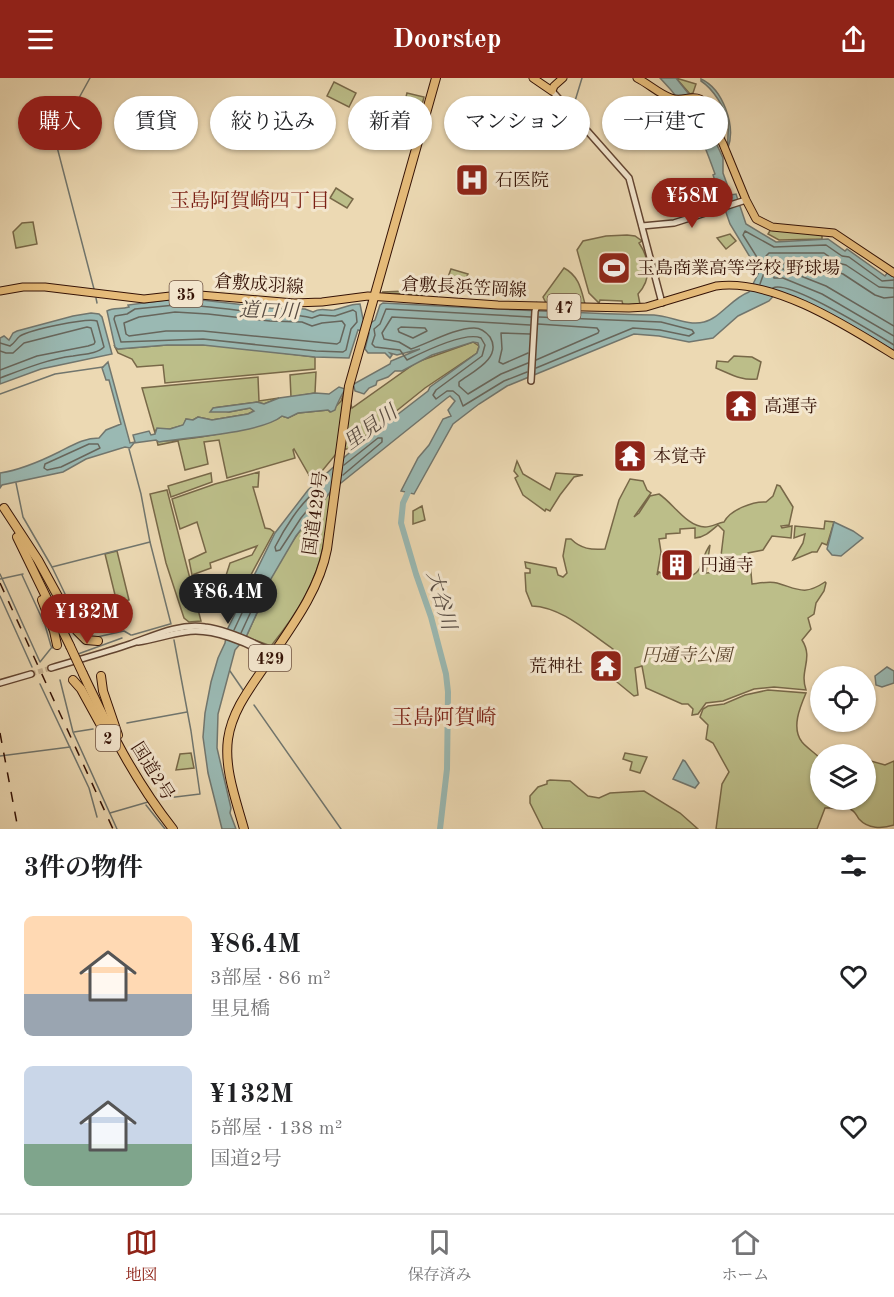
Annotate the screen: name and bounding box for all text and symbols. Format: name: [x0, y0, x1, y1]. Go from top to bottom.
icon: menu: [24, 23, 57, 56]
icon: share: [837, 23, 870, 56]
text: Doorstep: [392, 26, 502, 53]
chip: 購入: [18, 96, 102, 150]
chip: 賃貸: [114, 96, 198, 150]
chip: 絞り込み: [210, 96, 336, 150]
chip: 新着: [348, 96, 432, 150]
chip: マンション: [444, 96, 590, 150]
chip: 一戸建て: [602, 96, 728, 150]
hospital icon: 石医院: [454, 162, 490, 198]
place label: 石医院: [495, 170, 549, 190]
pin: ¥58M: [656, 178, 728, 229]
text: ¥58M: [666, 187, 718, 207]
district label: 玉島阿賀崎四丁目: [170, 190, 330, 212]
sports icon: 玉島商業高等学校 野球場: [596, 250, 632, 286]
place label: 玉島商業高等学校 野球場: [637, 258, 840, 278]
street label: 倉敷成羽線: [213, 271, 305, 297]
street label: 倉敷長浜笠岡線: [401, 274, 527, 300]
road number: 35: [170, 281, 202, 307]
road number: 47: [548, 294, 580, 320]
water label: 道口川: [239, 299, 301, 323]
temple icon: 高運寺: [723, 388, 759, 424]
place label: 高運寺: [764, 396, 818, 416]
water label: 里見川: [340, 400, 403, 454]
temple icon: 本覚寺: [612, 438, 648, 474]
place label: 本覚寺: [653, 446, 707, 466]
street label: 国道429号: [299, 469, 331, 557]
building icon: 円通寺: [659, 547, 695, 583]
place label: 円通寺: [700, 555, 754, 575]
water label: 大谷川: [422, 568, 460, 634]
pin: ¥86.4M: [179, 574, 277, 625]
text: ¥86.4M: [193, 583, 263, 603]
pin: ¥132M: [45, 594, 129, 645]
text: ¥132M: [55, 603, 119, 623]
road number: 429: [249, 645, 291, 671]
park label: 円通寺公園: [642, 645, 735, 665]
temple icon: 荒神社: [588, 648, 624, 684]
place label: 荒神社: [529, 656, 583, 676]
map controls: [810, 666, 876, 810]
button: locate: [810, 666, 876, 732]
district label: 玉島阿賀崎: [392, 706, 497, 729]
road number: 2: [96, 725, 120, 751]
street label: 国道2号: [127, 738, 179, 804]
button: layers: [810, 744, 876, 810]
icon: filters: [837, 849, 870, 882]
text: 3件の物件: [24, 856, 143, 882]
text: ¥86.4M: [210, 932, 301, 958]
icon: home: [72, 940, 144, 1012]
icon: heart: [837, 960, 870, 993]
text: 3部屋 · 86 m²: [210, 969, 331, 989]
text: 里見橋: [210, 1000, 270, 1020]
text: ¥132M: [210, 1082, 293, 1108]
icon: home: [72, 1090, 144, 1162]
icon: heart: [837, 1110, 870, 1143]
text: 5部屋 · 138 m²: [210, 1119, 342, 1139]
text: 国道2号: [210, 1150, 282, 1170]
tab: 地図: [125, 1226, 158, 1286]
tab: 保存済み: [407, 1226, 472, 1286]
tab: ホーム: [721, 1226, 769, 1286]

